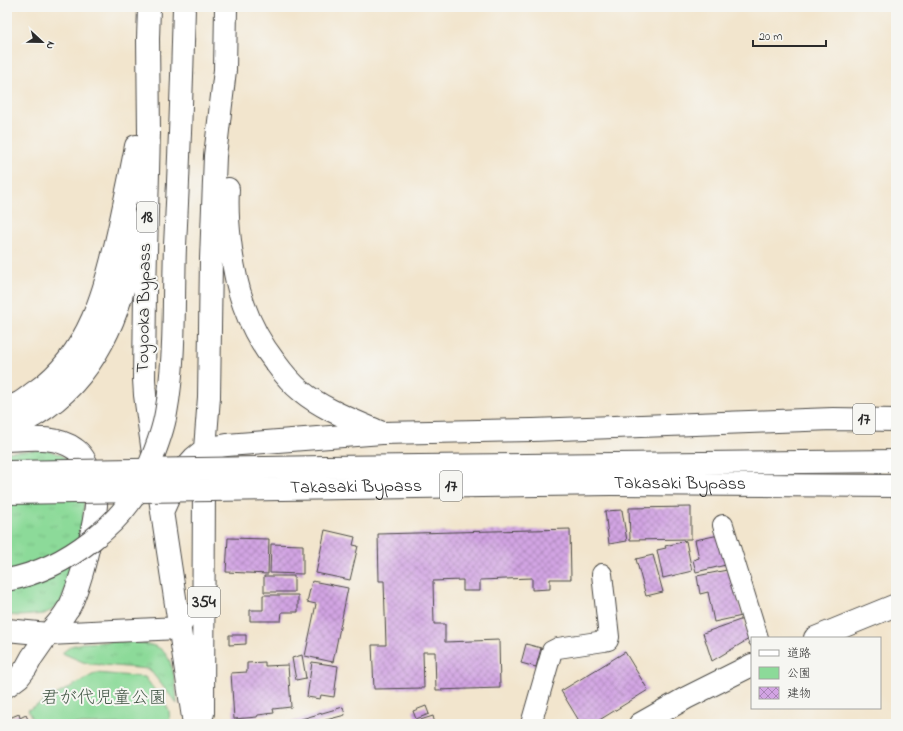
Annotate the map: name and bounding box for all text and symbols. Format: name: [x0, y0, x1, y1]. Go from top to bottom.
north arrow: [22, 22, 62, 62]
scale bar: [753, 22, 826, 48]
text: 20 m: [759, 28, 782, 46]
text: N: [42, 39, 59, 52]
road number: 18: [137, 202, 157, 232]
street label: Toyooka Bypass: [131, 243, 159, 373]
road number: 17: [853, 404, 875, 434]
road number: 17: [440, 471, 462, 501]
street label: Takasaki Bypass: [614, 471, 746, 498]
street label: Takasaki Bypass: [290, 474, 422, 502]
road number: 354: [188, 587, 220, 617]
legend: [751, 637, 881, 709]
text: 道路: [787, 645, 811, 663]
text: 公園: [787, 665, 811, 683]
text: 建物: [787, 685, 811, 703]
park label: 君が代児童公園: [41, 686, 167, 712]

